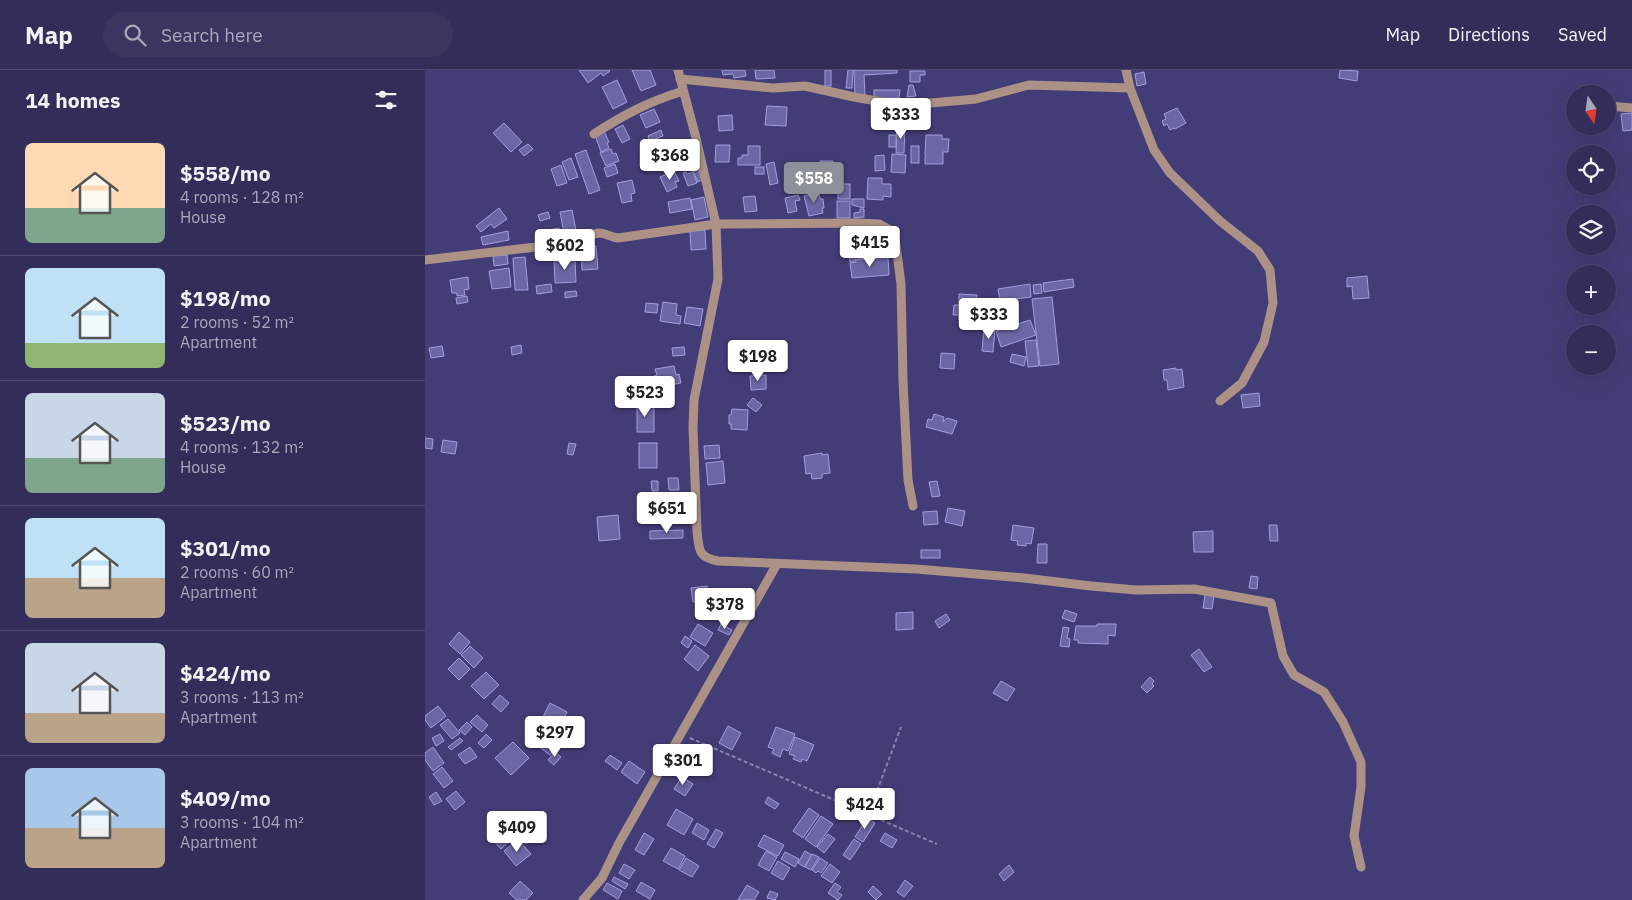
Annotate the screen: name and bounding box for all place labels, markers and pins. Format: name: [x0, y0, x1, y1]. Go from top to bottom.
pin: $333: [871, 98, 931, 140]
pin: $368: [640, 138, 700, 181]
pin: $558: [784, 162, 844, 204]
pin: $415: [840, 226, 900, 268]
pin: $602: [535, 228, 595, 271]
pin: $333: [959, 298, 1019, 340]
pin: $198: [728, 340, 788, 382]
pin: $523: [615, 376, 675, 418]
pin: $651: [637, 492, 697, 534]
pin: $378: [695, 588, 755, 630]
pin: $297: [525, 716, 585, 758]
pin: $301: [653, 744, 713, 786]
pin: $424: [835, 788, 895, 830]
pin: $409: [487, 810, 547, 853]

